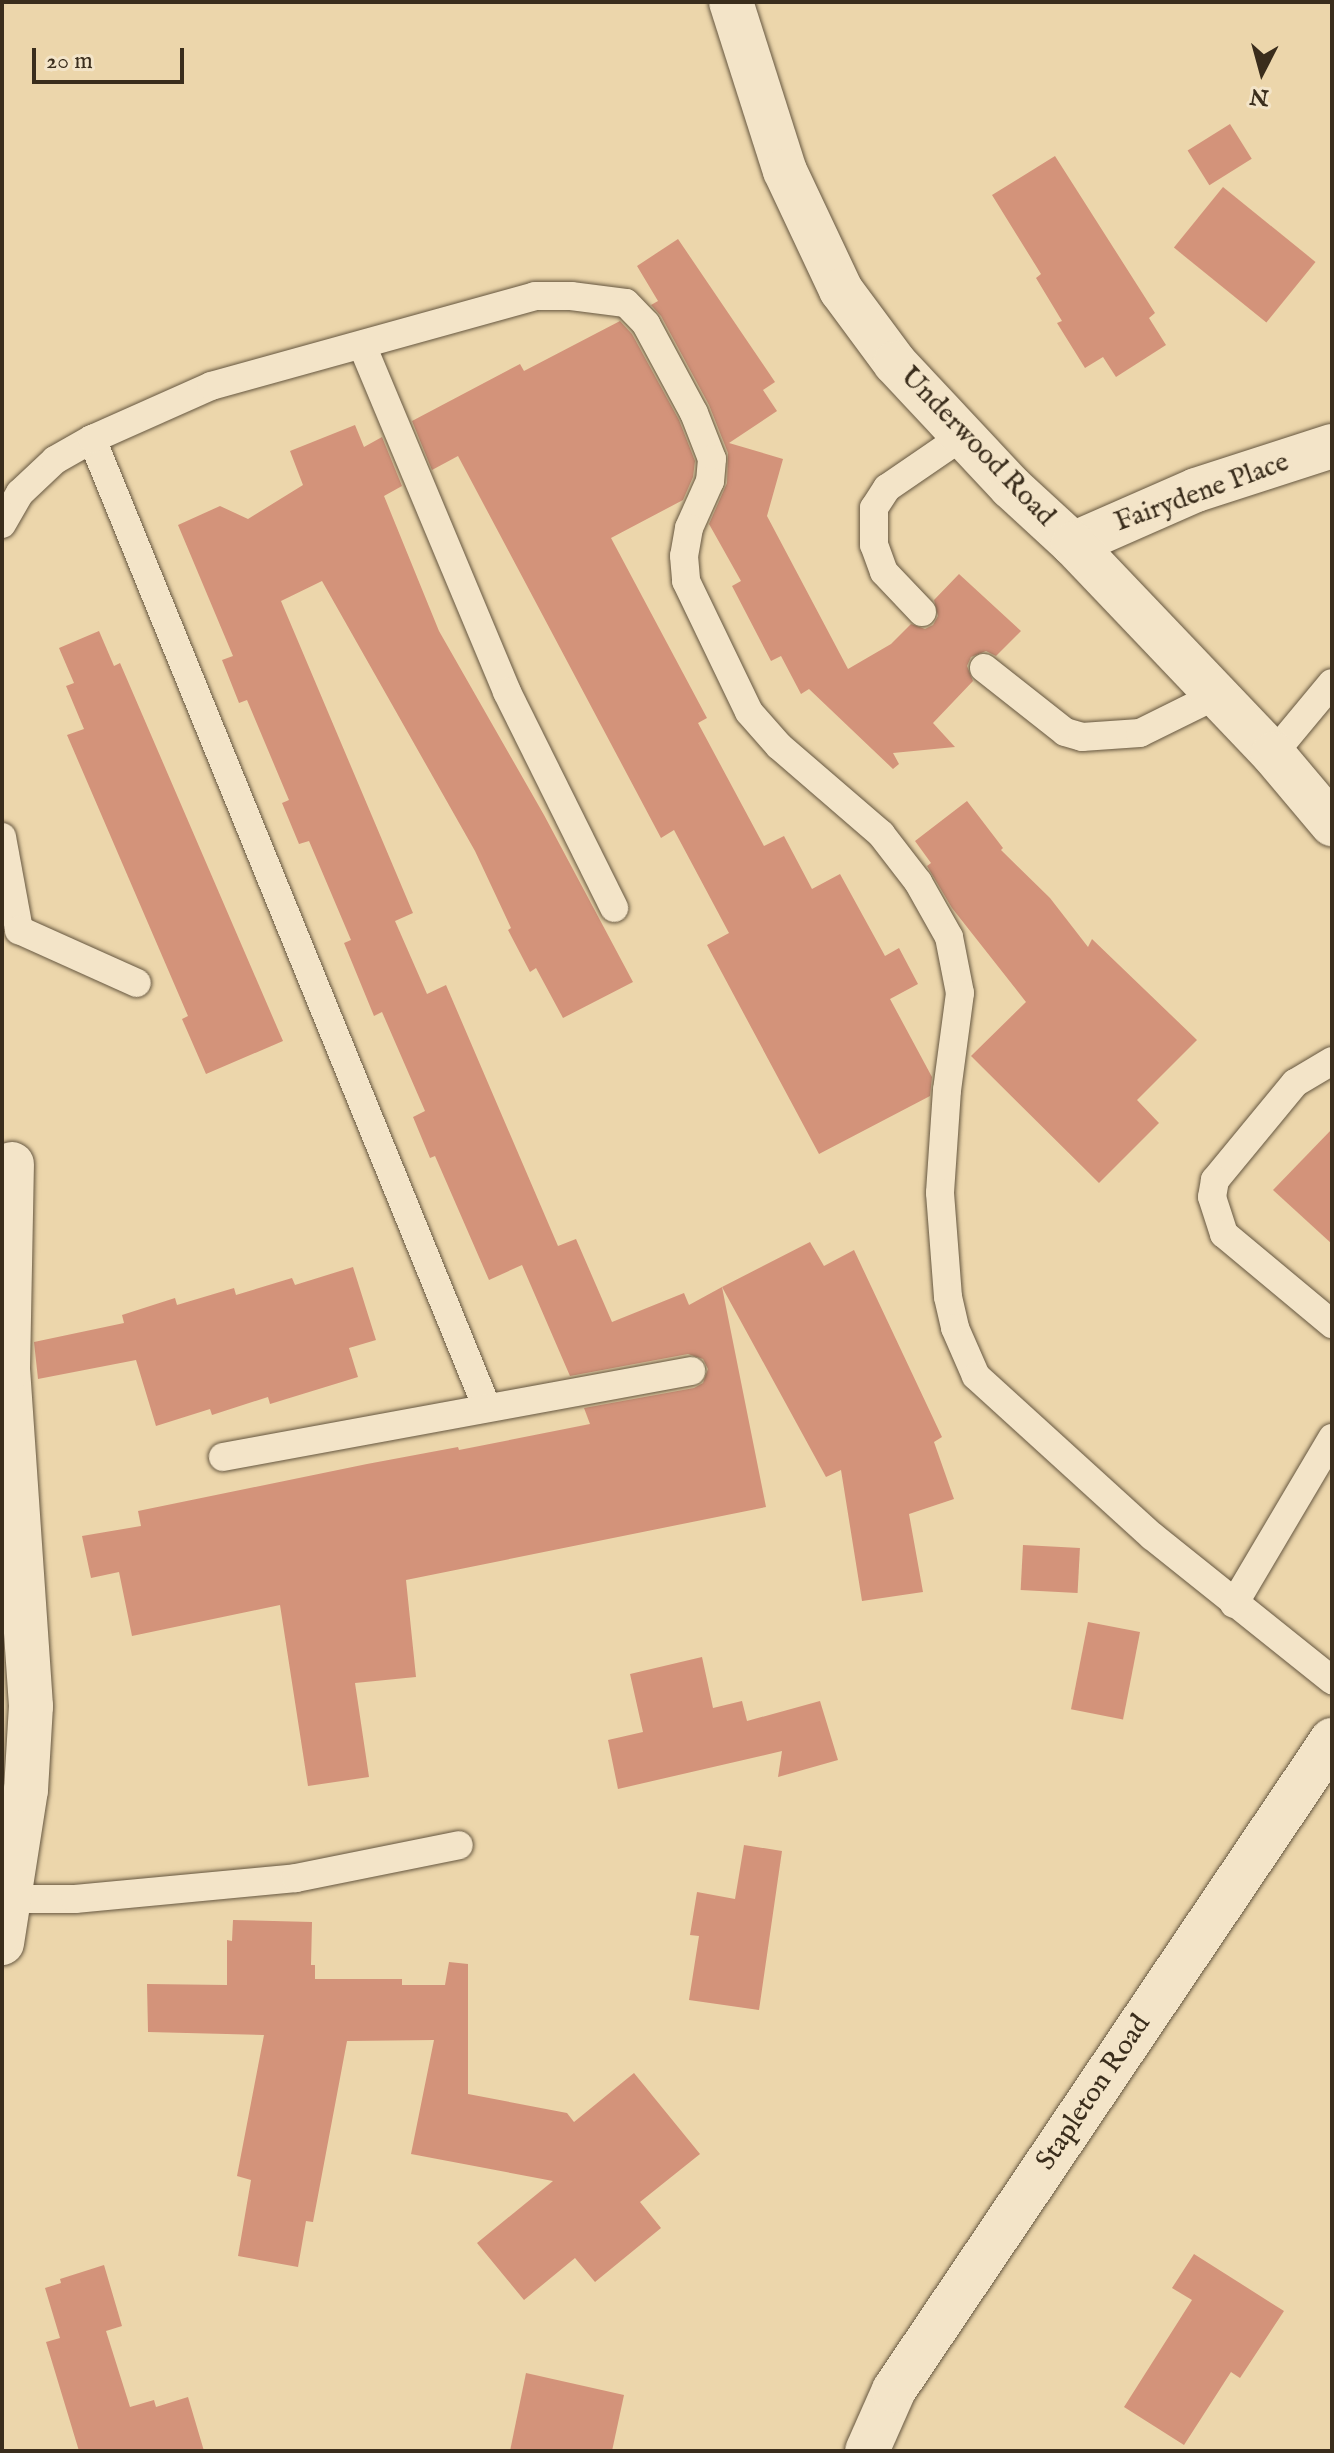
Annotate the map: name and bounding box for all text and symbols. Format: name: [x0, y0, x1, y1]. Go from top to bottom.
scale bar: [36, 32, 188, 82]
north arrow: [1222, 32, 1302, 112]
text: 20 m: [46, 46, 93, 77]
text: N: [1249, 81, 1270, 111]
street label: Underwood Road: [892, 360, 1062, 534]
street label: Fairydene Place: [1110, 446, 1294, 540]
street label: Stapleton Road: [1030, 2009, 1158, 2177]

